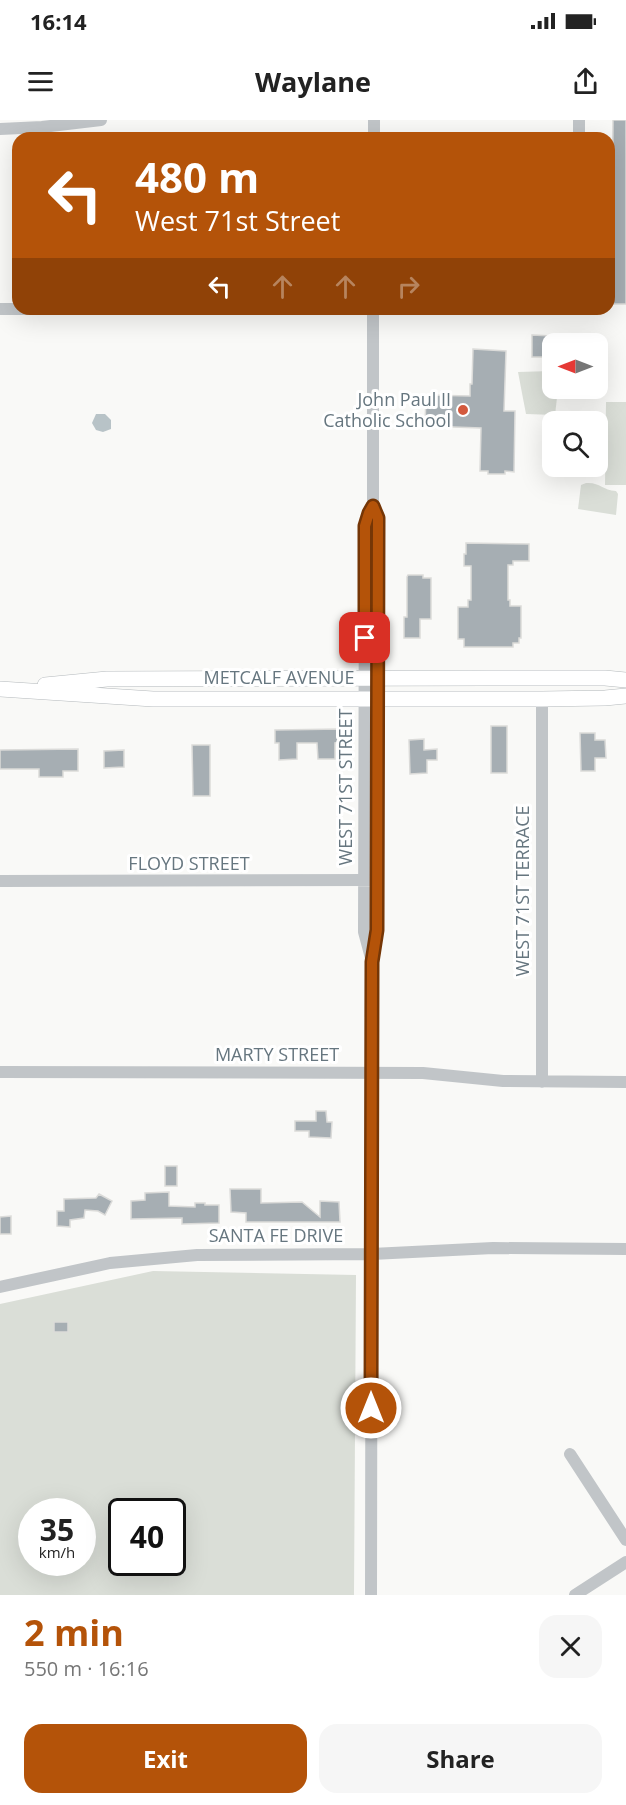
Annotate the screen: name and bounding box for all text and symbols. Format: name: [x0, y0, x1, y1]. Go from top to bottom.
text: 16:14: [30, 6, 87, 36]
text: Waylane: [255, 63, 371, 100]
icon: menu: [24, 65, 57, 98]
icon: share: [569, 65, 602, 98]
text: 480 m: [135, 148, 259, 205]
icon: left: [36, 156, 114, 234]
text: West 71st Street: [135, 202, 340, 239]
icon: left: [203, 270, 236, 303]
icon: ahead: [266, 270, 299, 303]
icon: ahead: [329, 270, 362, 303]
icon: right: [392, 270, 425, 303]
north arrow: [542, 333, 608, 399]
map controls: [542, 333, 608, 477]
place label: John Paul II Catholic School: [323, 387, 451, 432]
marker: John Paul II Catholic School: [456, 403, 470, 417]
button: search: [542, 411, 608, 477]
pin: [339, 612, 390, 663]
icon: arrive: [348, 621, 381, 654]
street label: METCALF AVENUE: [204, 665, 354, 689]
street label: WEST 71ST STREET: [333, 708, 357, 865]
street label: WEST 71ST TERRACE: [510, 806, 534, 976]
street label: FLOYD STREET: [128, 851, 250, 875]
street label: MARTY STREET: [215, 1042, 339, 1066]
street label: SANTA FE DRIVE: [209, 1223, 343, 1247]
position arrow: [339, 1376, 403, 1440]
speed limit sign: 40: [108, 1498, 186, 1576]
text: 35: [40, 1509, 74, 1550]
text: km/h: [39, 1542, 75, 1562]
text: 2 min: [24, 1608, 124, 1657]
button: close: [539, 1615, 602, 1678]
text: 550 m · 16:16: [24, 1655, 149, 1682]
button: Exit: [24, 1724, 307, 1793]
button: Share: [319, 1724, 602, 1793]

